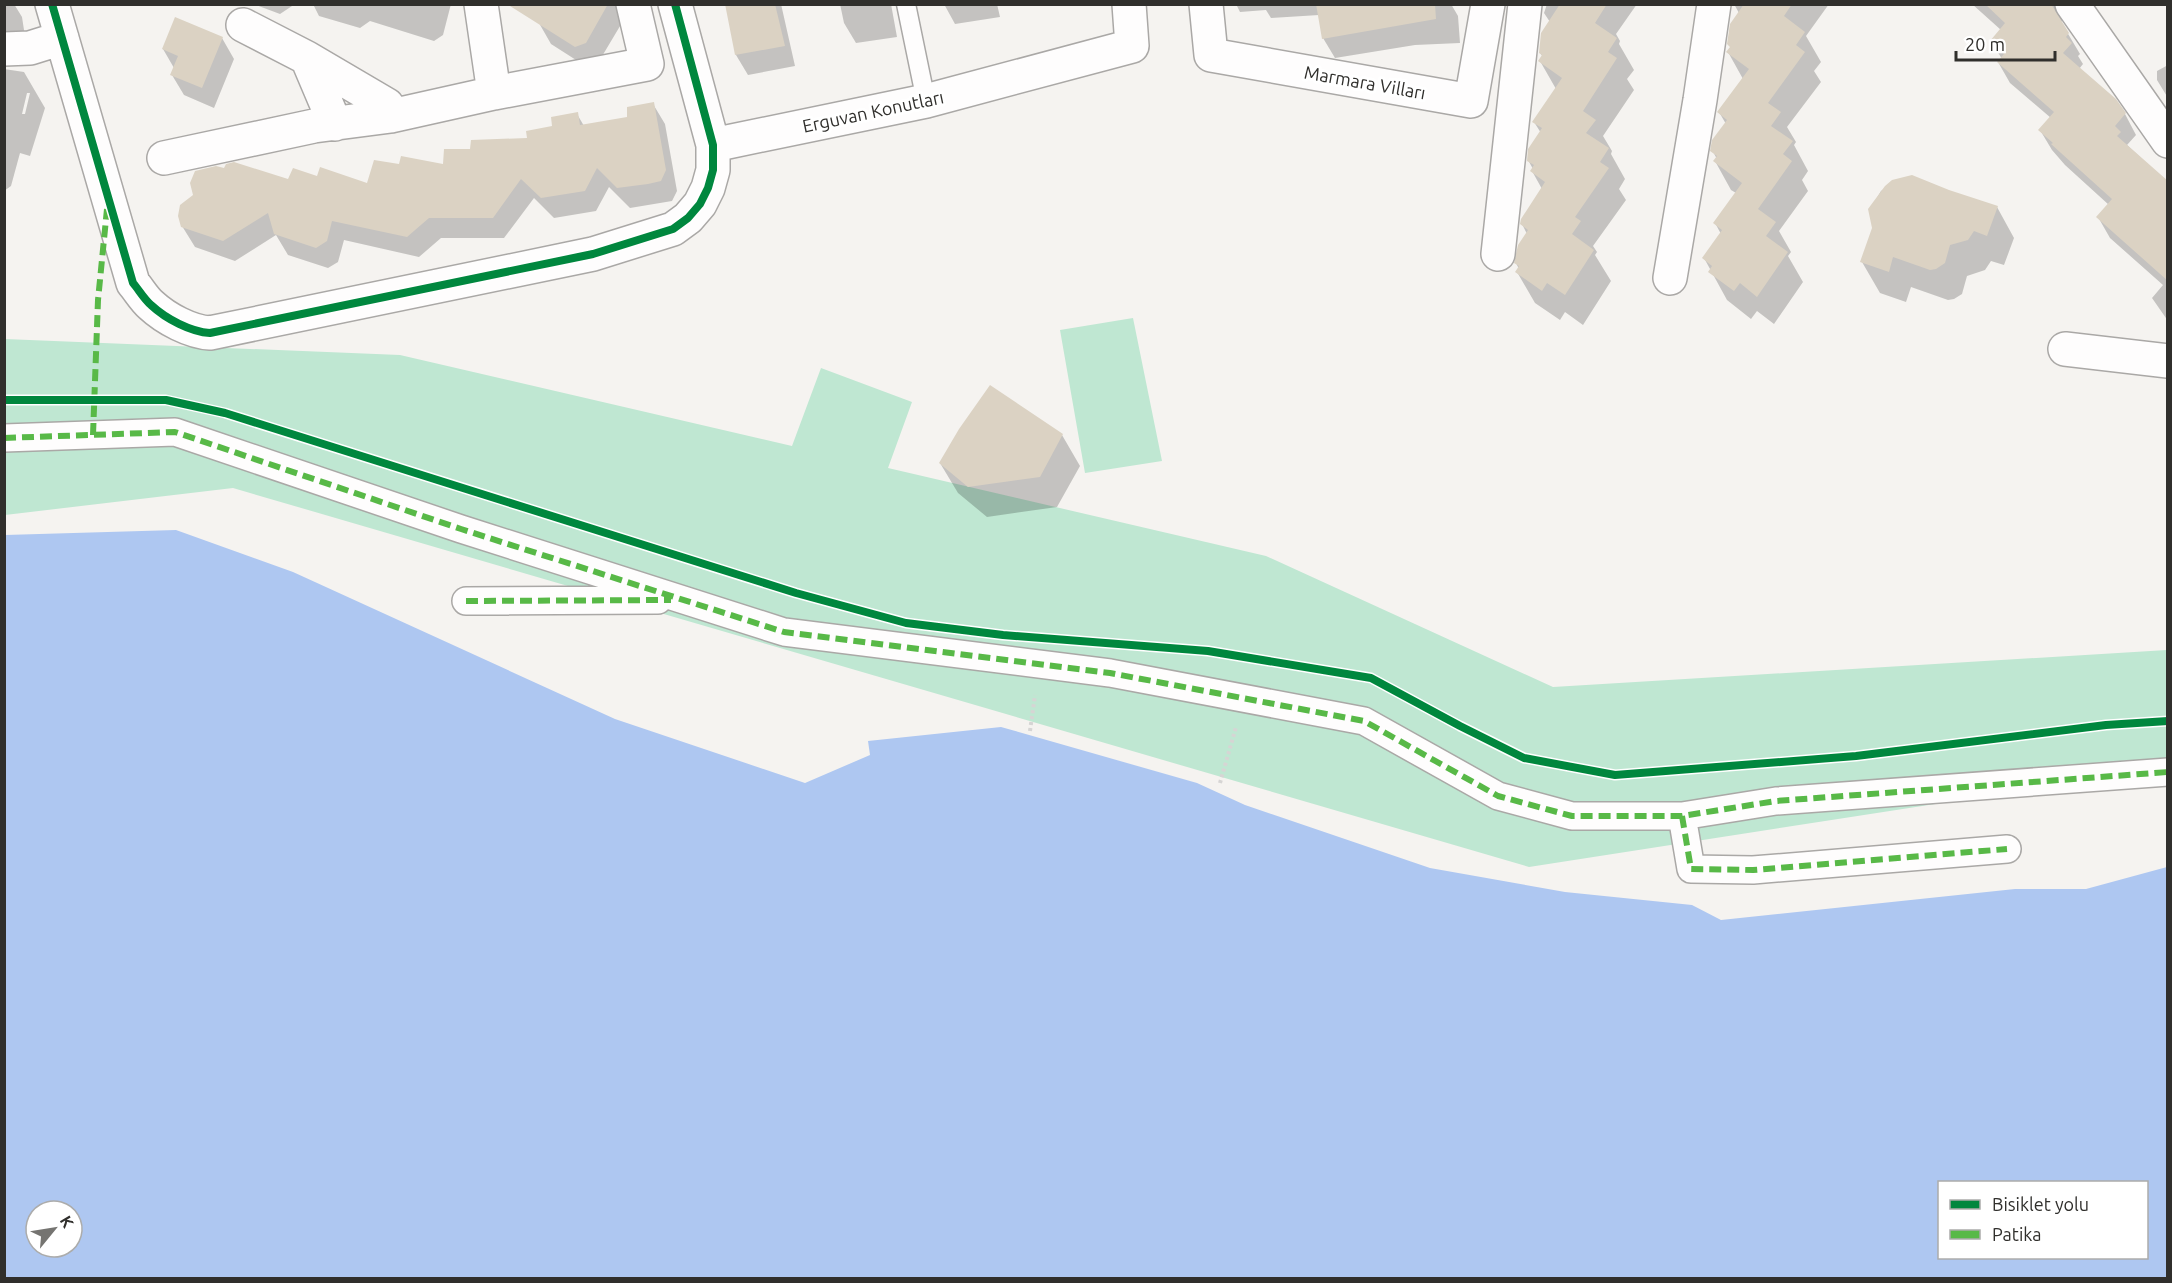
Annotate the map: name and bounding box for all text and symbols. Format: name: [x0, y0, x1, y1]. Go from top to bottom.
scale bar: [1956, 24, 2055, 62]
text: 20 m: [1965, 34, 2005, 54]
street label: Marmara Vilları: [1303, 61, 1427, 103]
street label: Erguvan Konutları: [800, 86, 946, 136]
legend: [1938, 1181, 2148, 1259]
text: Bisiklet yolu: [1992, 1194, 2089, 1214]
north arrow: [24, 1199, 84, 1259]
text: K: [57, 1212, 78, 1231]
text: Patika: [1992, 1224, 2042, 1244]

